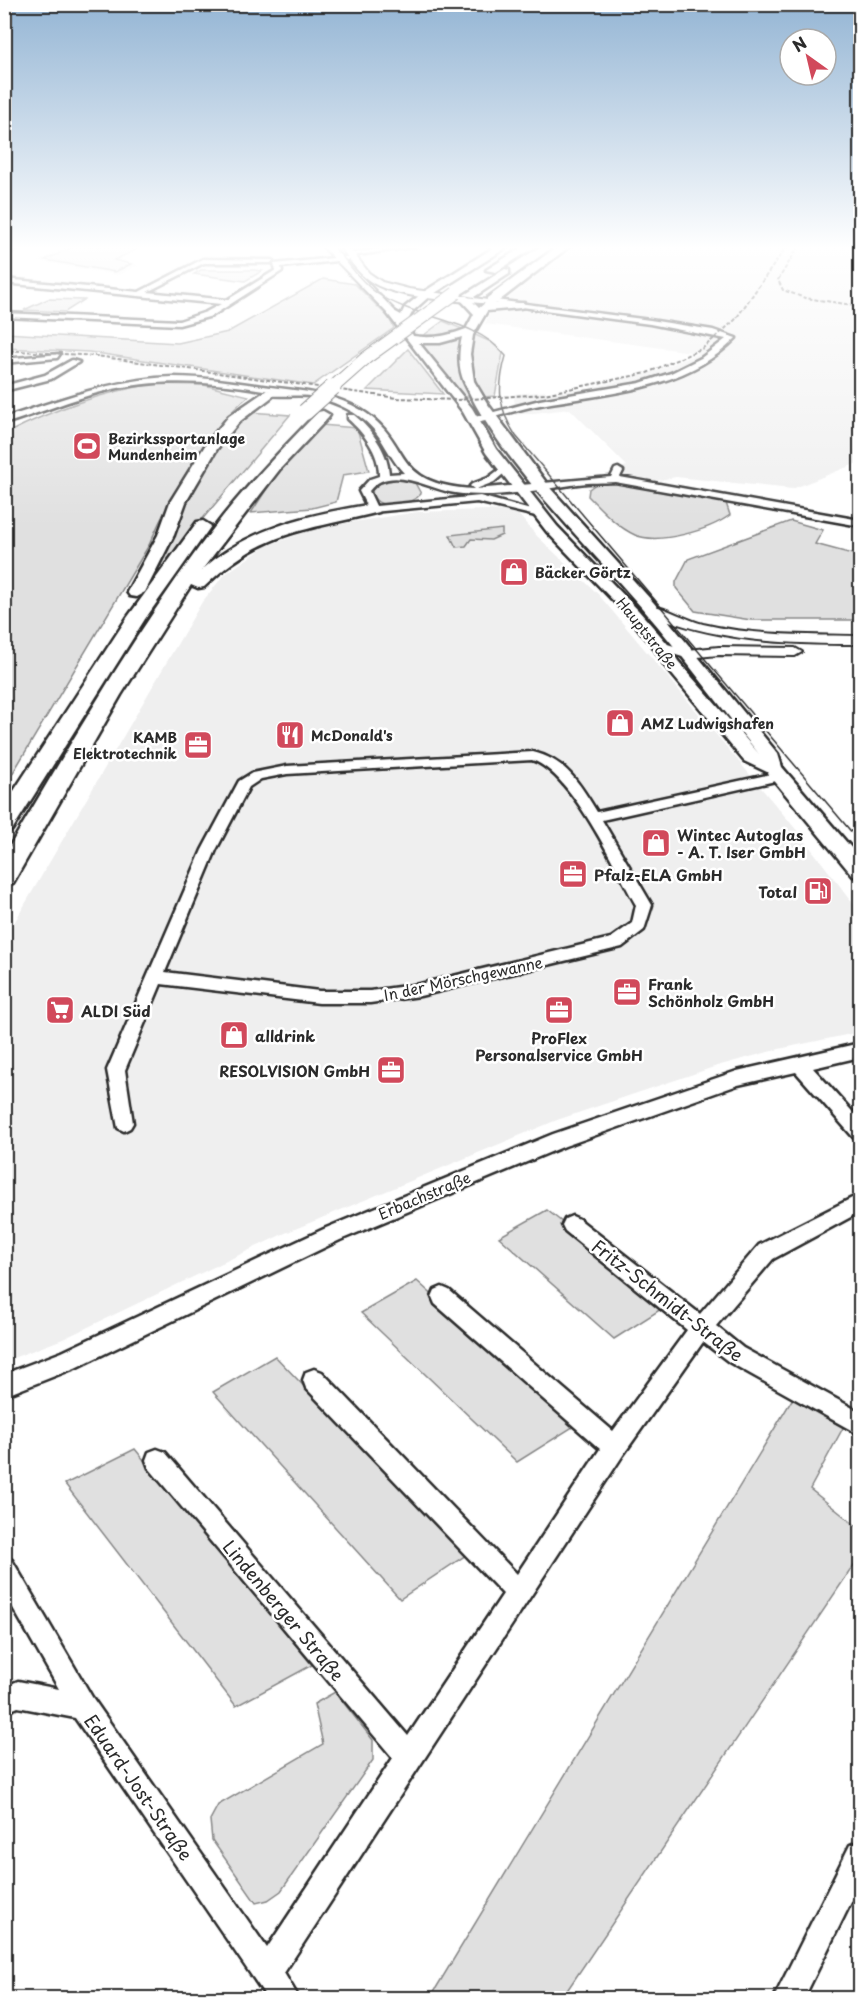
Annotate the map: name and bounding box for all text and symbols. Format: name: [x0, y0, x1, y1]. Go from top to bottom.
north arrow: [778, 27, 838, 87]
text: N: [787, 30, 811, 57]
place label: Bezirkssportanlage Mundenheim: [108, 428, 245, 465]
sports icon: Bezirkssportanlage Mundenheim: [71, 430, 103, 462]
shop icon: Bäcker Görtz: [498, 556, 530, 588]
place label: Bäcker Görtz: [535, 562, 631, 583]
street label: Hauptstraße: [612, 593, 682, 673]
shop icon: AMZ Ludwigshafen: [604, 707, 636, 739]
place label: AMZ Ludwigshafen: [640, 713, 774, 734]
restaurant icon: McDonald's: [274, 719, 306, 751]
place label: McDonald's: [311, 725, 393, 746]
place label: KAMB Elektrotechnik: [73, 727, 178, 764]
office icon: KAMB Elektrotechnik: [182, 729, 214, 761]
place label: Wintec Autoglas - A. T. Iser GmbH: [677, 823, 806, 863]
shop icon: Wintec Autoglas - A. T. Iser GmbH: [640, 827, 672, 859]
office icon: Pfalz-ELA GmbH: [557, 858, 589, 890]
place label: Pfalz-ELA GmbH: [594, 863, 722, 886]
fuel station icon: Total: [802, 875, 834, 907]
place label: Total: [758, 880, 797, 903]
street label: In der Mörschgewanne: [381, 950, 545, 1006]
place label: Frank Schönholz GmbH: [648, 972, 774, 1012]
office icon: Frank Schönholz GmbH: [611, 976, 643, 1008]
supermarket icon: ALDI Süd: [44, 994, 76, 1026]
office icon: ProFlex Personalservice GmbH: [543, 994, 575, 1026]
place label: ALDI Süd: [80, 999, 150, 1022]
shop icon: alldrink: [218, 1019, 250, 1051]
place label: alldrink: [255, 1024, 315, 1047]
place label: ProFlex Personalservice GmbH: [475, 1026, 643, 1066]
office icon: RESOLVISION GmbH: [375, 1054, 407, 1086]
place label: RESOLVISION GmbH: [219, 1059, 370, 1082]
street label: Erbachstraße: [374, 1165, 474, 1225]
street label: Fritz-Schmidt-Straße: [587, 1232, 749, 1368]
street label: Lindenberger Straße: [217, 1534, 351, 1686]
street label: Eduard-Jost-Straße: [78, 1708, 200, 1866]

